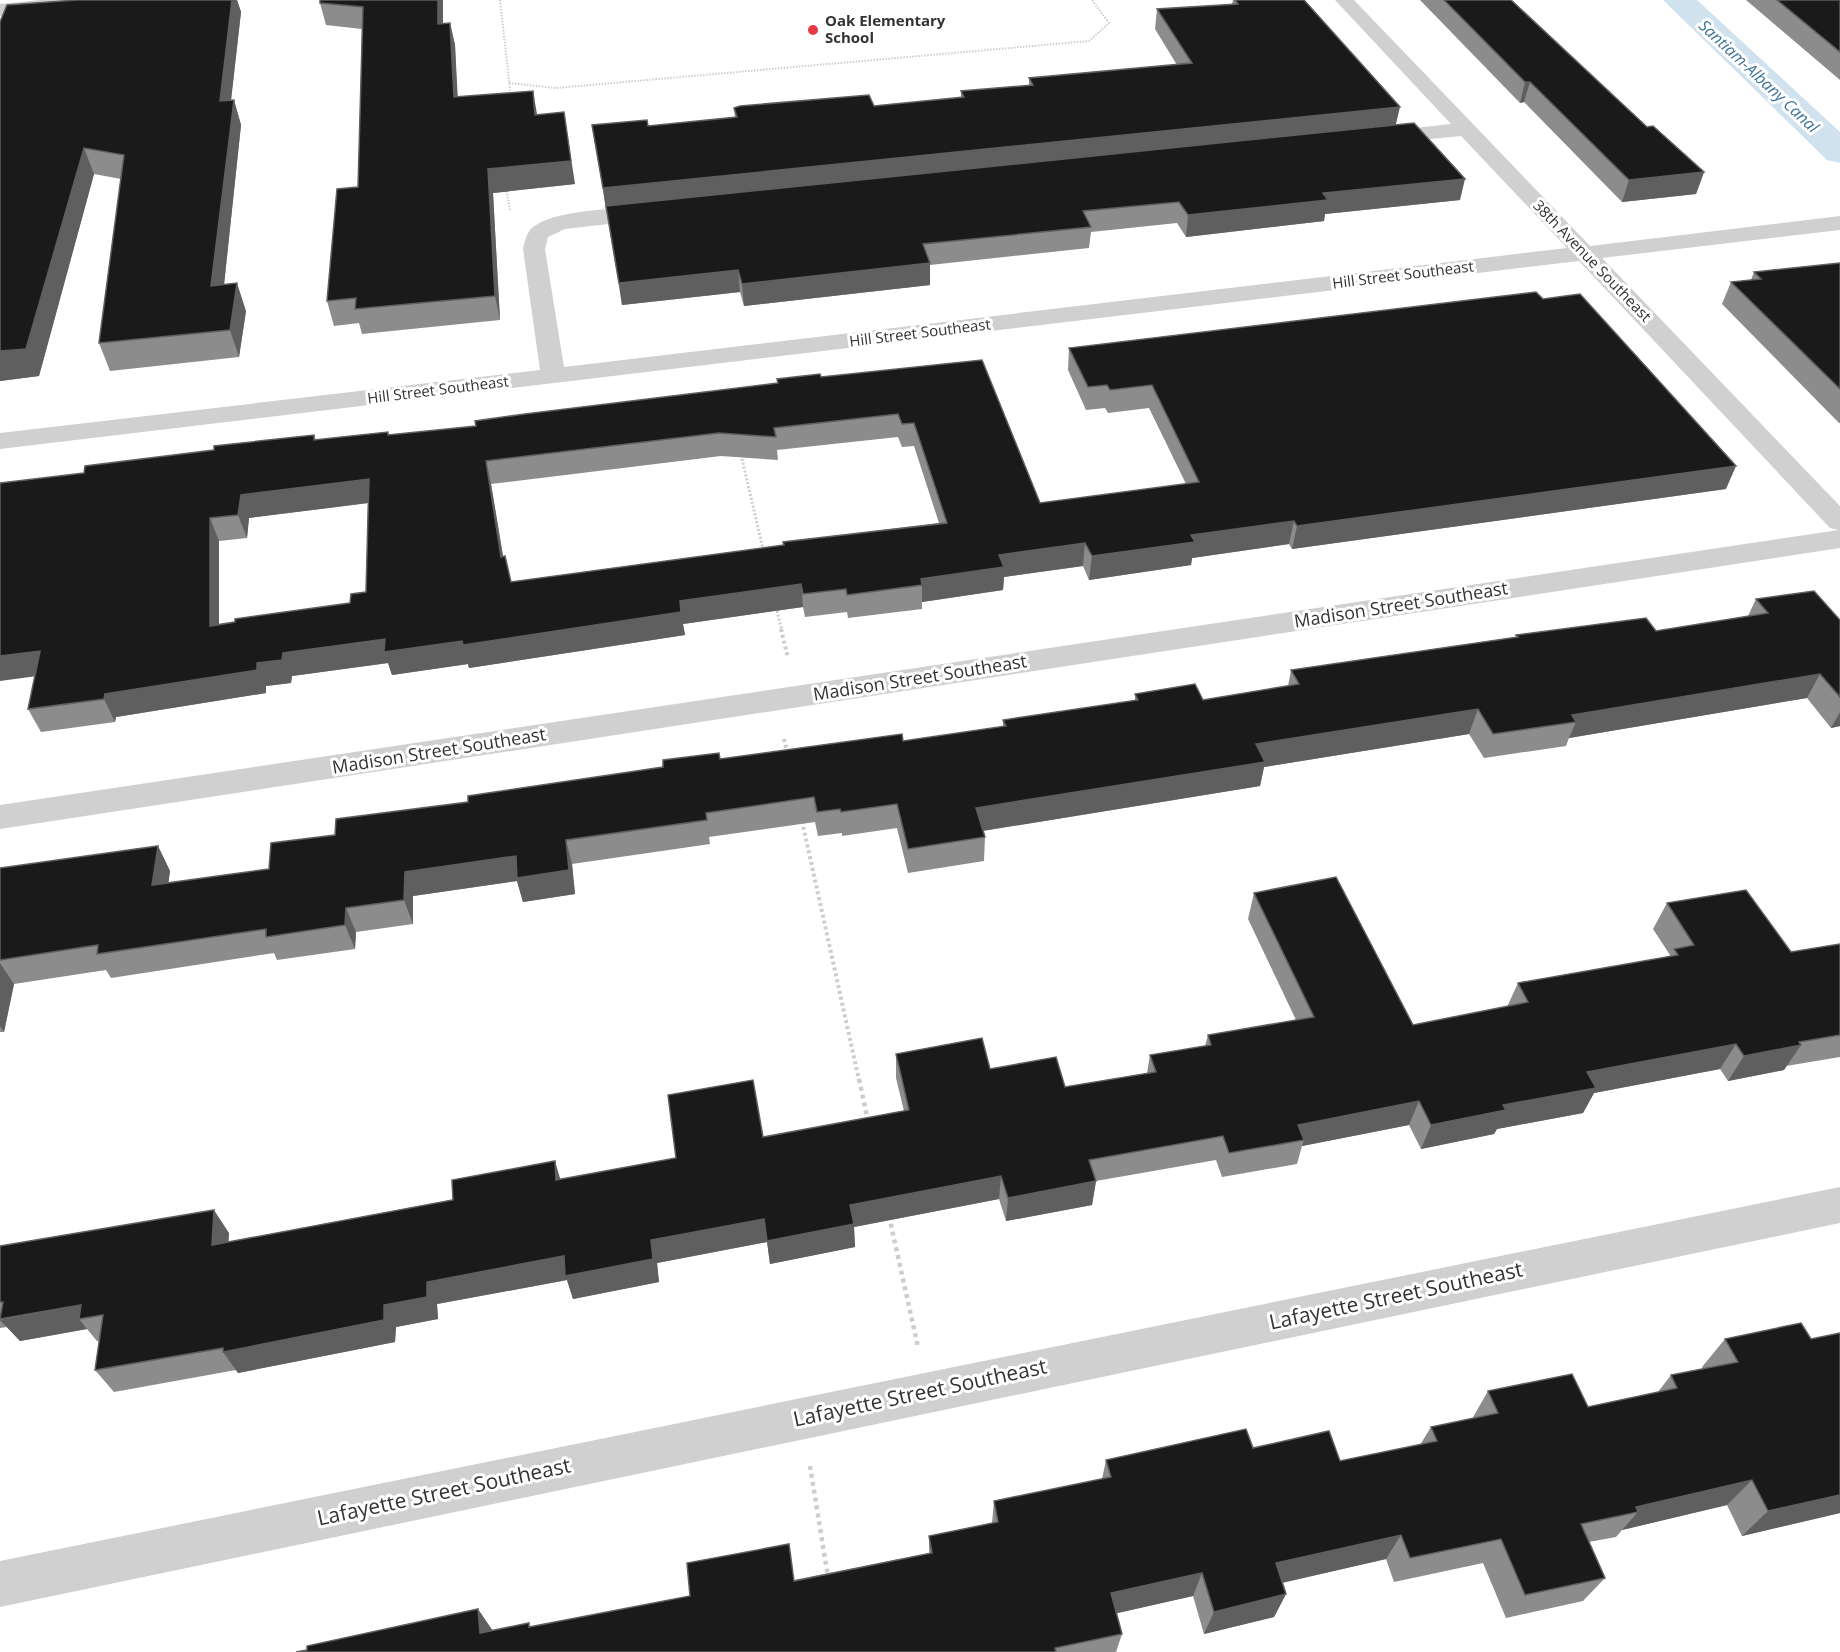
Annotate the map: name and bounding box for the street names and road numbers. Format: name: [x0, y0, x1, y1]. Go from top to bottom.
street label: 38th Avenue Southeast: [1529, 195, 1656, 326]
street label: Hill Street Southeast: [1331, 255, 1475, 293]
street label: Hill Street Southeast: [848, 313, 992, 351]
street label: Hill Street Southeast: [366, 370, 510, 408]
street label: Madison Street Southeast: [1292, 575, 1509, 633]
street label: Madison Street Southeast: [811, 648, 1028, 706]
street label: Madison Street Southeast: [330, 721, 547, 779]
street label: Lafayette Street Southeast: [1267, 1254, 1525, 1336]
street label: Lafayette Street Southeast: [791, 1351, 1049, 1433]
street label: Lafayette Street Southeast: [315, 1450, 573, 1532]

